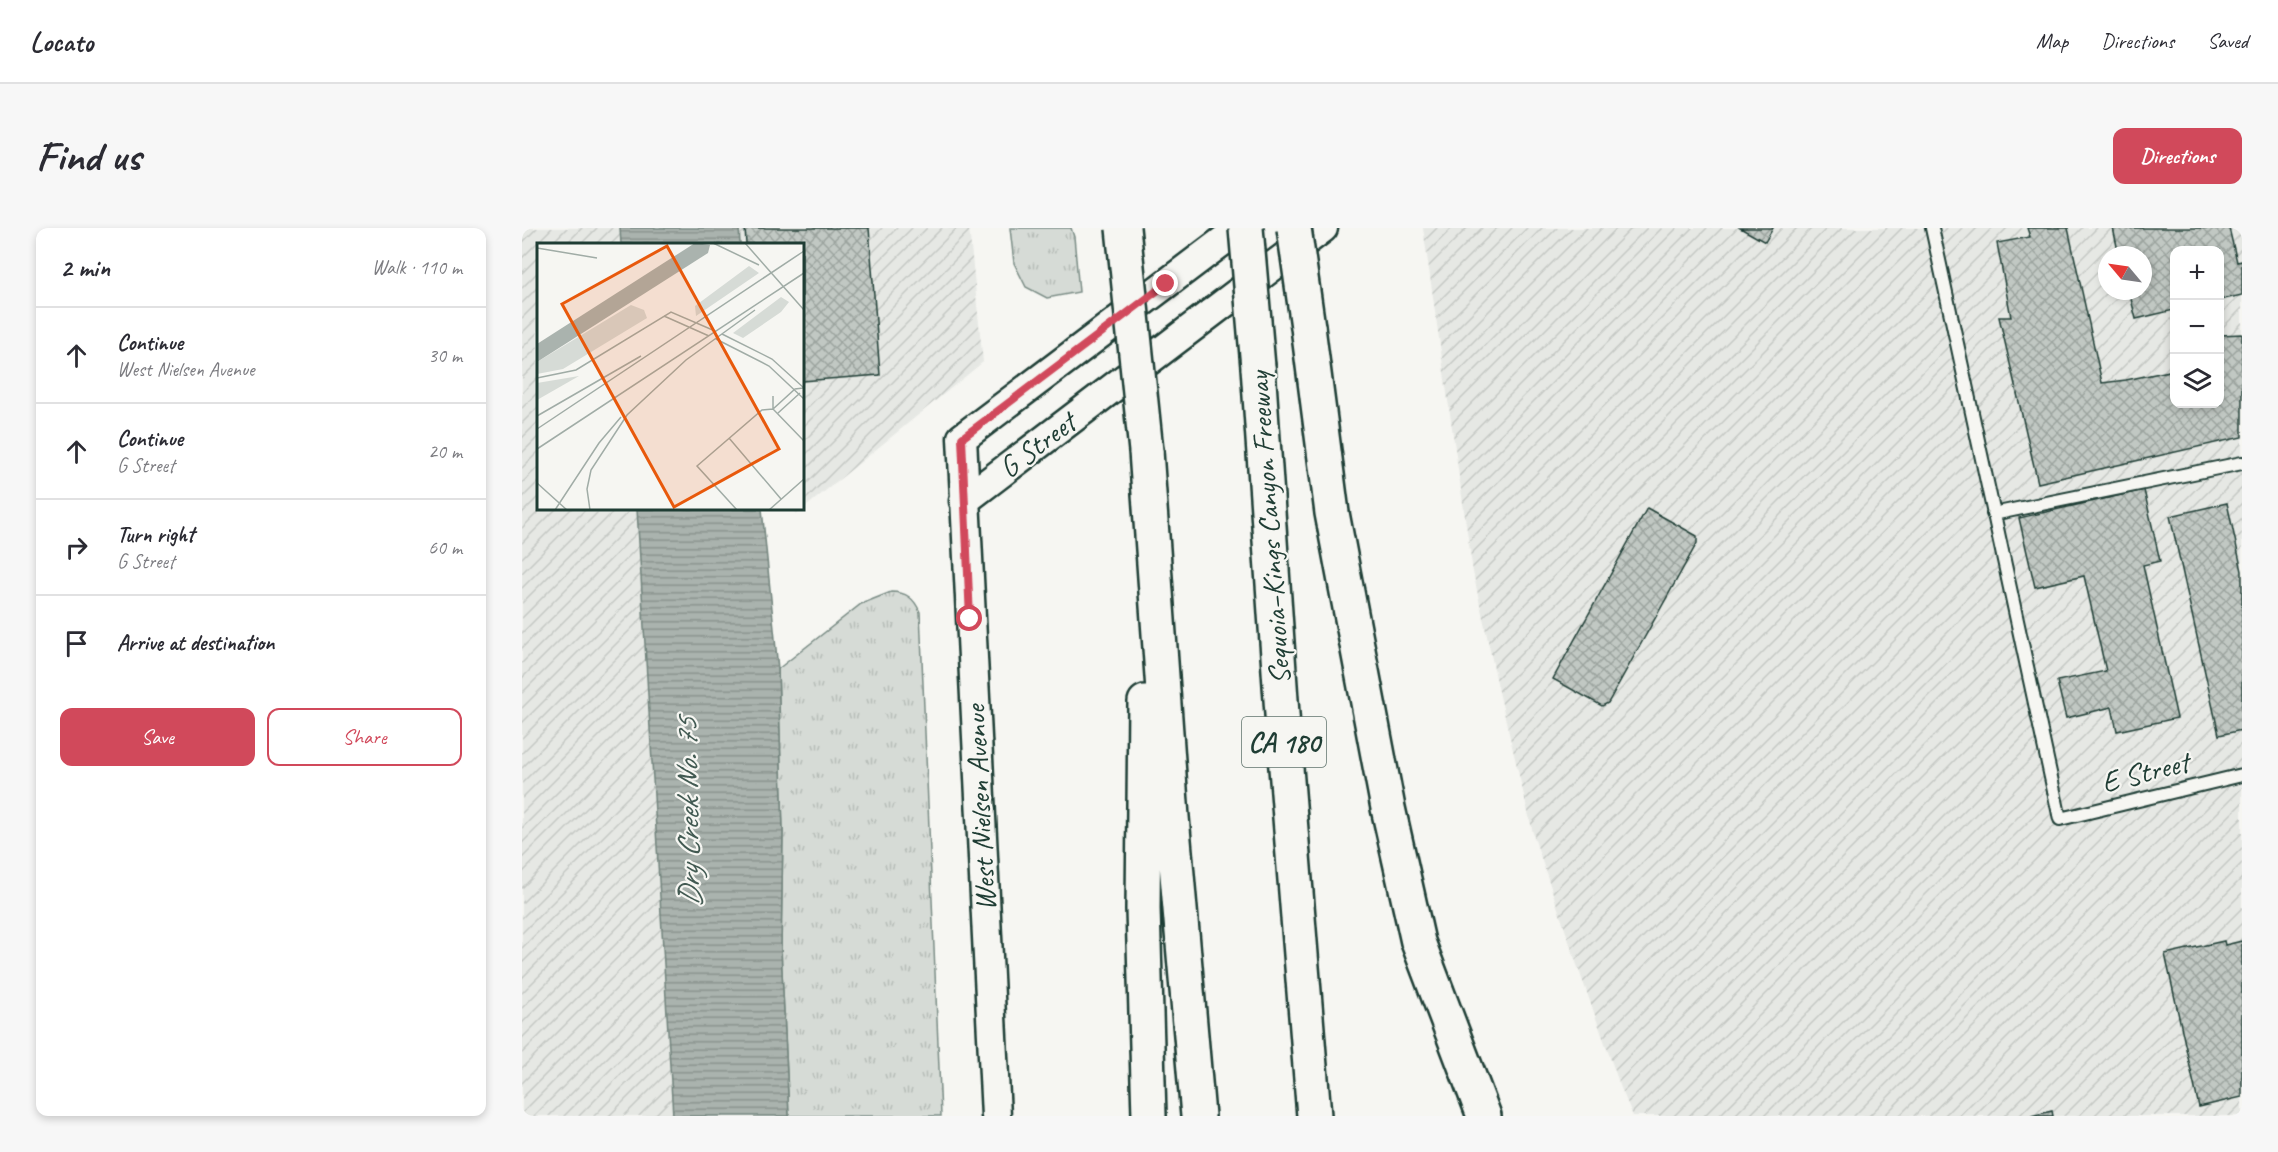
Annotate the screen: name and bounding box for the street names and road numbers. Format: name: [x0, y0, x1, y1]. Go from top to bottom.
street label: Sequoia–Kings Canyon Freeway: [1239, 368, 1299, 686]
street label: G Street: [991, 401, 1086, 486]
street label: West Nielsen Avenue: [956, 702, 1004, 912]
road number: CA 180: [1242, 717, 1326, 767]
street label: E Street: [2097, 742, 2196, 801]

